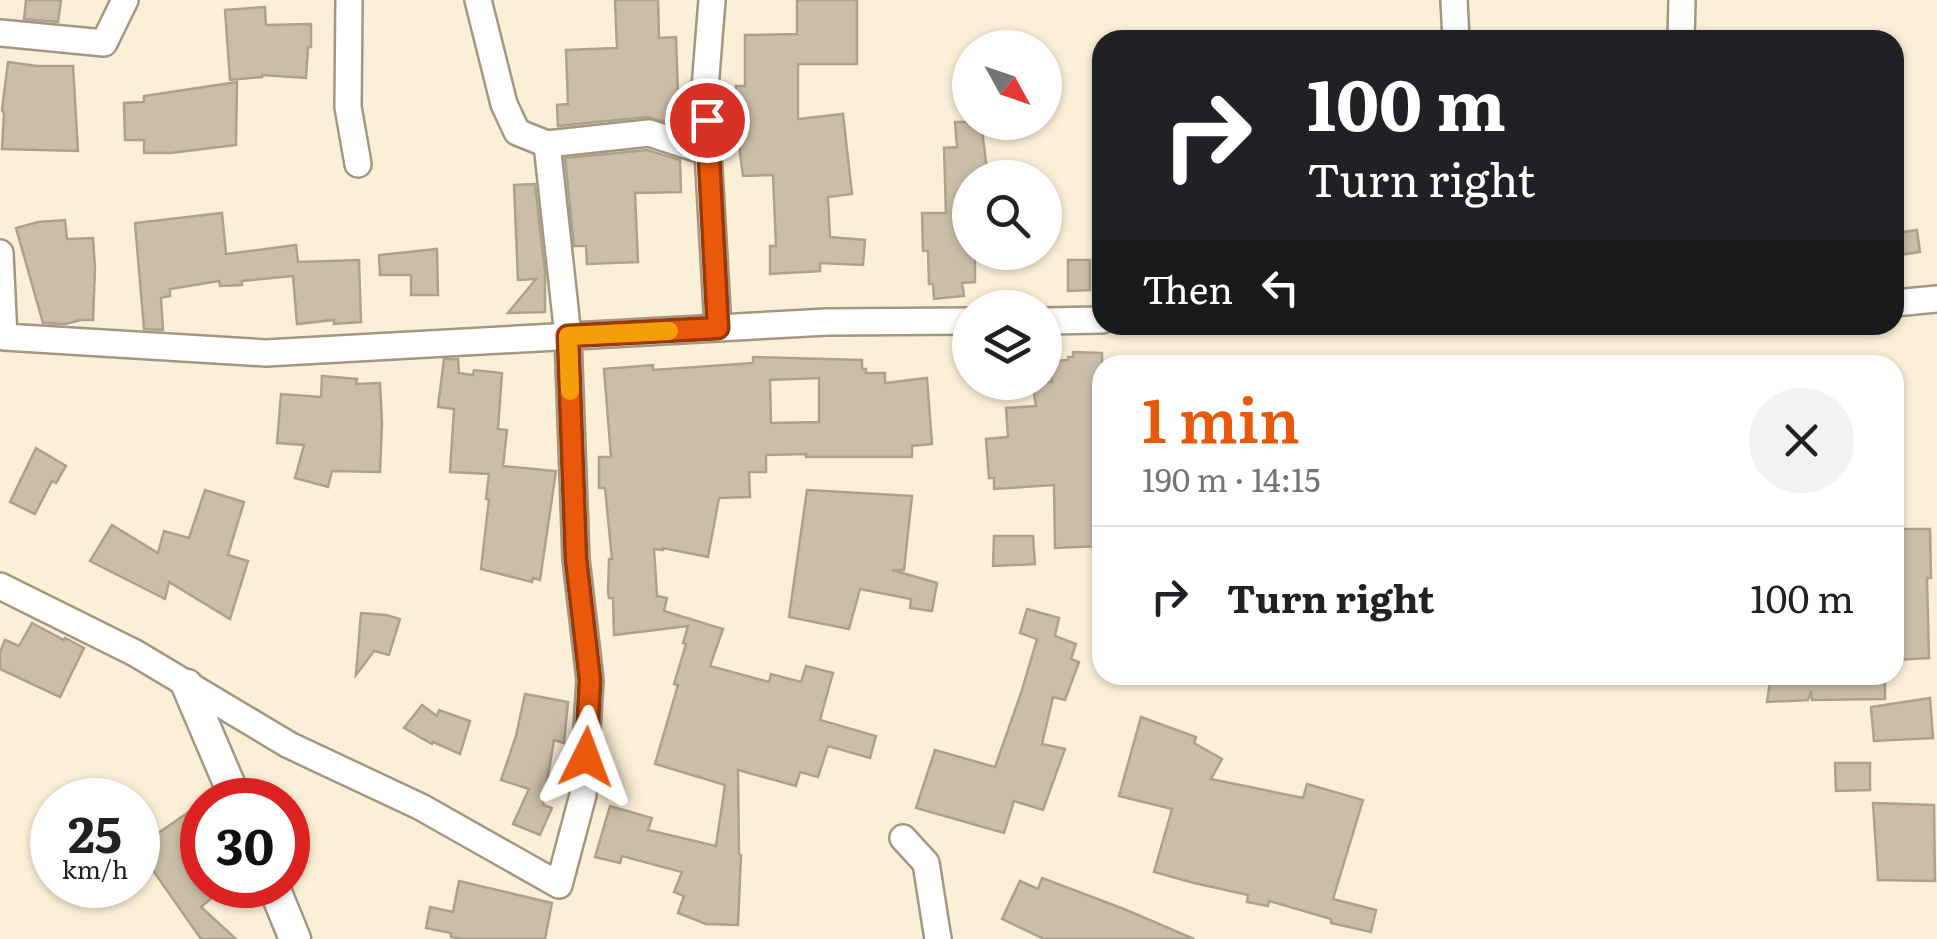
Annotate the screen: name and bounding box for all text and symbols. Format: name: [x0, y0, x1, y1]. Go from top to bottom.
north arrow: [952, 30, 1062, 140]
map controls: [952, 30, 1062, 400]
text: 100 m: [1307, 49, 1506, 153]
icon: right: [1142, 70, 1272, 200]
pin: [665, 78, 750, 163]
icon: arrive: [680, 93, 735, 148]
text: Turn right: [1307, 144, 1535, 211]
button: search: [952, 160, 1062, 270]
text: Then: [1142, 259, 1233, 316]
icon: left: [1253, 260, 1308, 315]
button: layers: [952, 290, 1062, 400]
text: 1 min: [1142, 372, 1300, 461]
button: close: [1749, 388, 1854, 493]
text: 190 m · 14:15: [1142, 454, 1320, 502]
text: Turn right: [1227, 568, 1434, 625]
text: 100 m: [1750, 568, 1854, 625]
icon: right: [1142, 569, 1197, 624]
position arrow: [534, 705, 638, 809]
speed limit sign: 30: [180, 778, 310, 908]
text: 25: [68, 794, 122, 868]
text: km/h: [62, 850, 128, 887]

